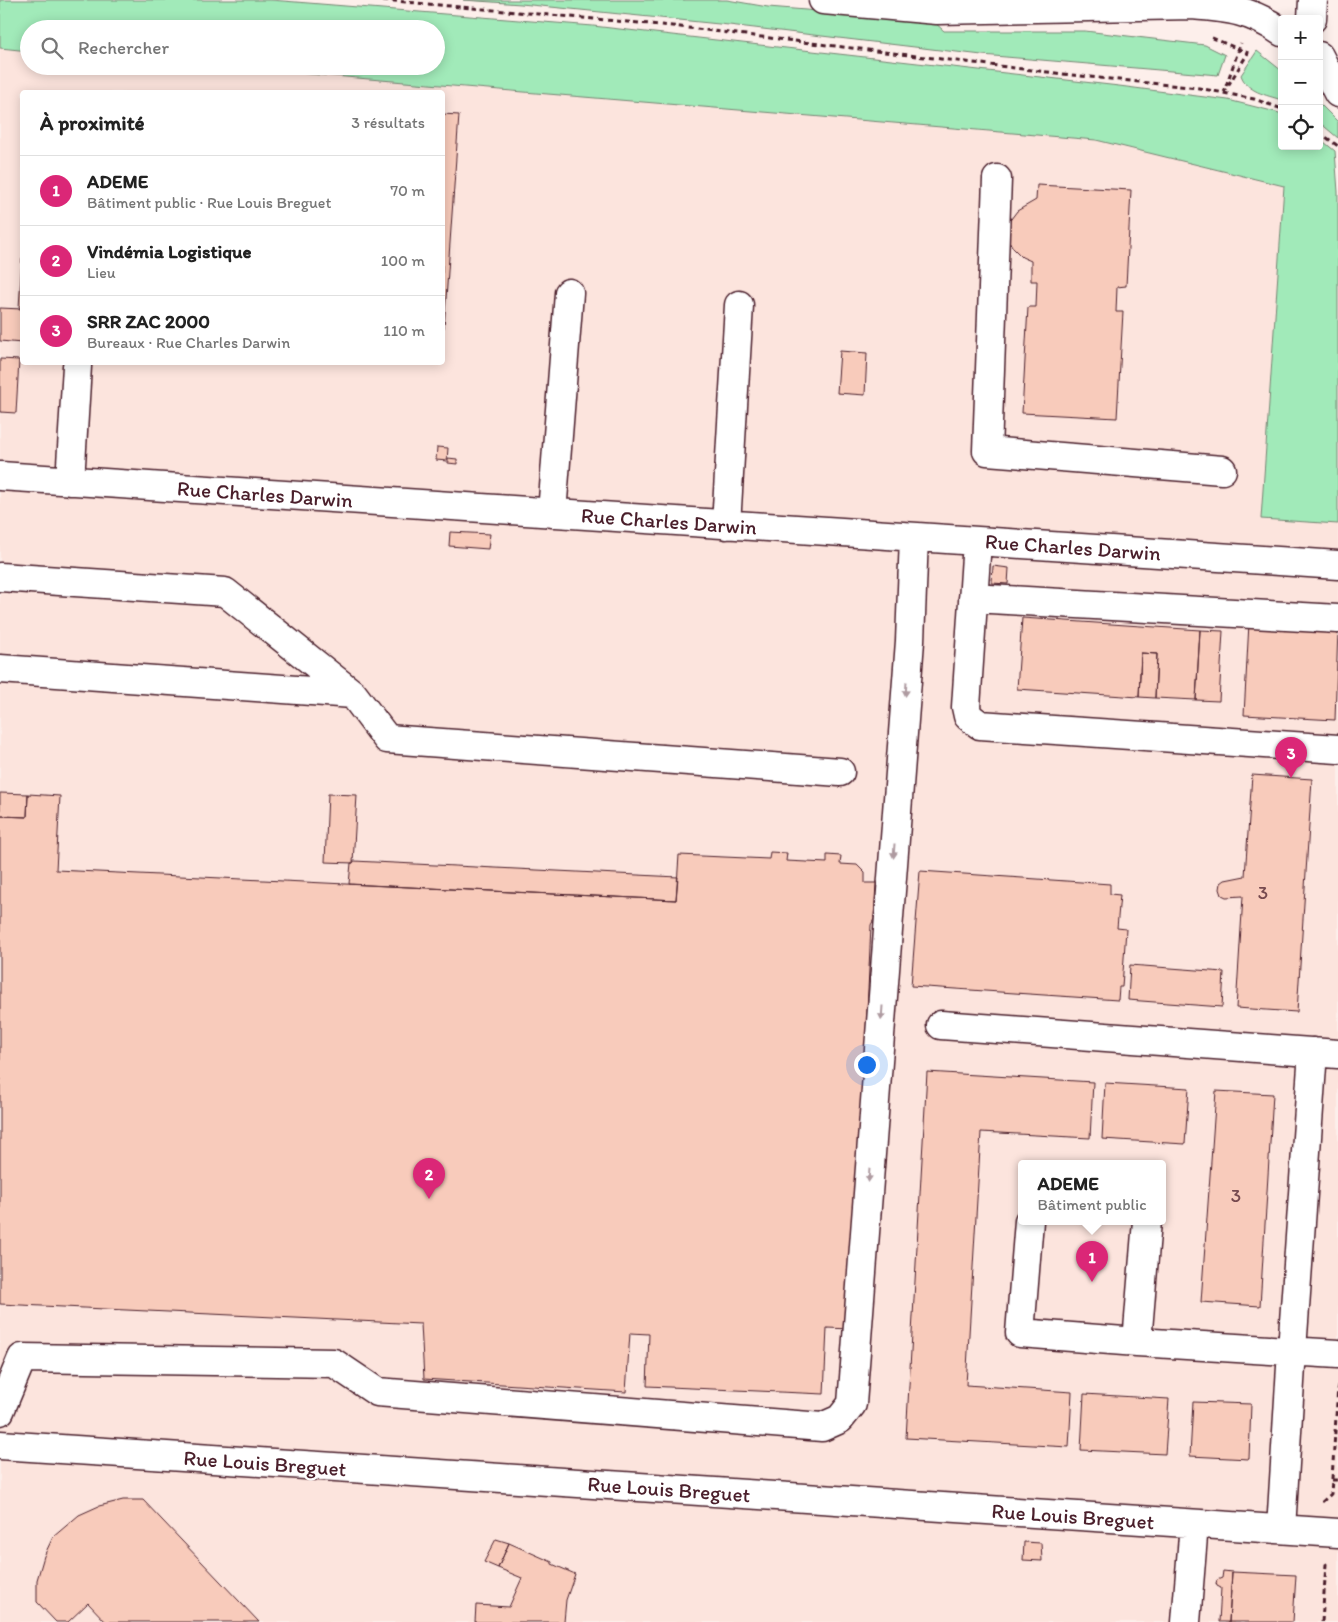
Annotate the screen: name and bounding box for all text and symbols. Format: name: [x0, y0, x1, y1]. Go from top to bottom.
map controls: [1278, 15, 1323, 150]
button: +: [1278, 15, 1323, 60]
search box: [20, 20, 445, 75]
icon: search: [38, 34, 66, 62]
text: Rechercher: [78, 36, 169, 59]
button: −: [1278, 60, 1323, 105]
button: locate: [1278, 105, 1323, 150]
text: À proximité: [40, 110, 145, 135]
text: 3 résultats: [351, 113, 425, 132]
text: ADEME: [87, 170, 148, 193]
text: 1: [52, 181, 60, 200]
text: 70 m: [390, 181, 425, 200]
text: Bâtiment public · Rue Louis Breguet: [87, 193, 331, 212]
text: Vindémia Logistique: [87, 240, 252, 263]
text: 2: [52, 251, 60, 270]
text: 100 m: [381, 251, 425, 270]
text: Lieu: [87, 263, 116, 282]
text: SRR ZAC 2000: [87, 310, 210, 333]
text: 3: [52, 321, 60, 340]
text: 110 m: [383, 321, 425, 340]
text: Bureaux · Rue Charles Darwin: [87, 333, 290, 352]
street label: Rue Charles Darwin: [176, 475, 354, 513]
street label: Rue Charles Darwin: [580, 502, 758, 540]
street label: Rue Charles Darwin: [984, 528, 1162, 566]
one-way arrow: [902, 682, 910, 698]
pin: 3: [1275, 737, 1307, 778]
one-way arrow: [890, 844, 898, 860]
house number: 3: [1258, 881, 1268, 904]
one-way arrow: [877, 1006, 885, 1022]
your location: [854, 1052, 880, 1078]
pin: 2: [413, 1158, 445, 1199]
popup: [1018, 1160, 1166, 1225]
one-way arrow: [865, 1168, 873, 1184]
text: ADEME: [1038, 1172, 1099, 1195]
house number: 3: [1231, 1184, 1241, 1207]
text: Bâtiment public: [1038, 1195, 1146, 1214]
pin: 1: [1076, 1241, 1108, 1282]
street label: Rue Louis Breguet: [183, 1445, 347, 1481]
street label: Rue Louis Breguet: [587, 1471, 751, 1507]
street label: Rue Louis Breguet: [991, 1498, 1155, 1534]

